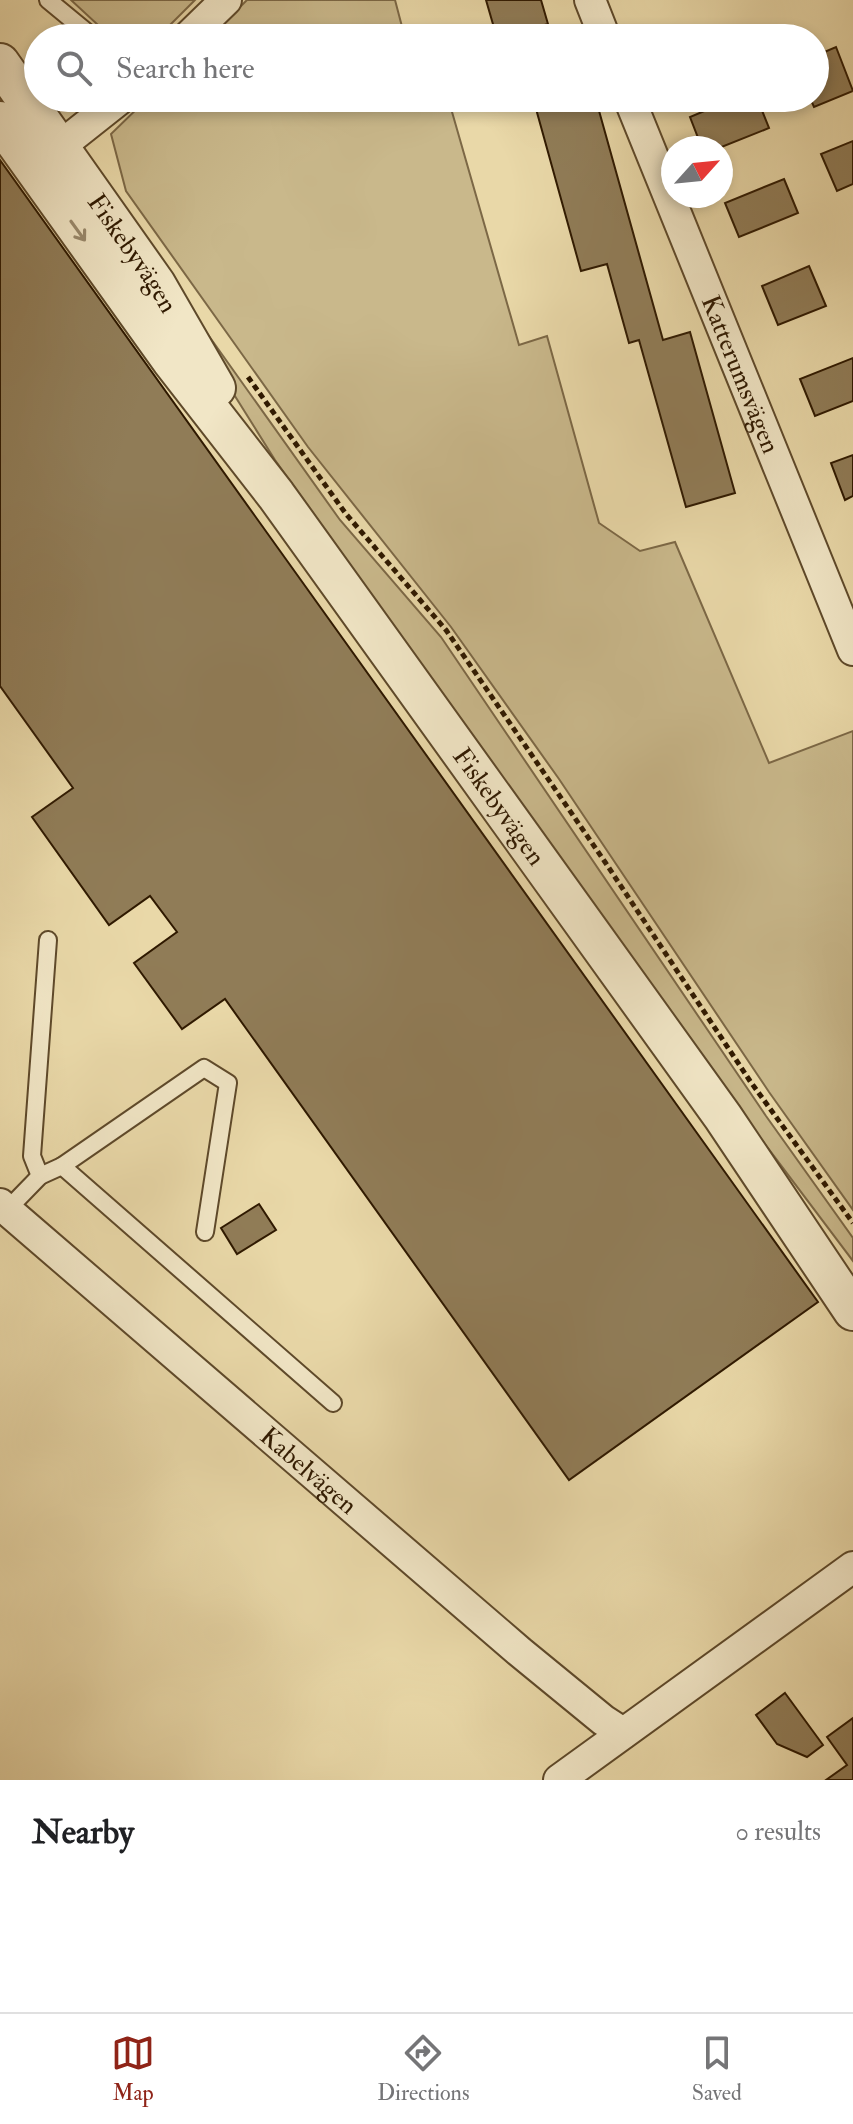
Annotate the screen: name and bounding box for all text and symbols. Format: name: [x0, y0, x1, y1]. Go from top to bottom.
search box: [24, 24, 829, 112]
icon: search: [52, 46, 96, 90]
text: Search here: [116, 50, 255, 87]
north arrow: [661, 136, 733, 208]
street label: Fiskebyvägen: [80, 188, 184, 319]
one-way arrow: [70, 219, 86, 241]
street label: Katterumsvägen: [694, 291, 786, 458]
street label: Fiskebyvägen: [446, 741, 552, 872]
street label: Kabelvägen: [253, 1420, 364, 1522]
text: Nearby: [32, 1811, 134, 1854]
text: 0 results: [736, 1816, 821, 1848]
tab: Map: [111, 2031, 155, 2107]
tab: Directions: [377, 2031, 470, 2107]
tab: Saved: [692, 2031, 742, 2107]

